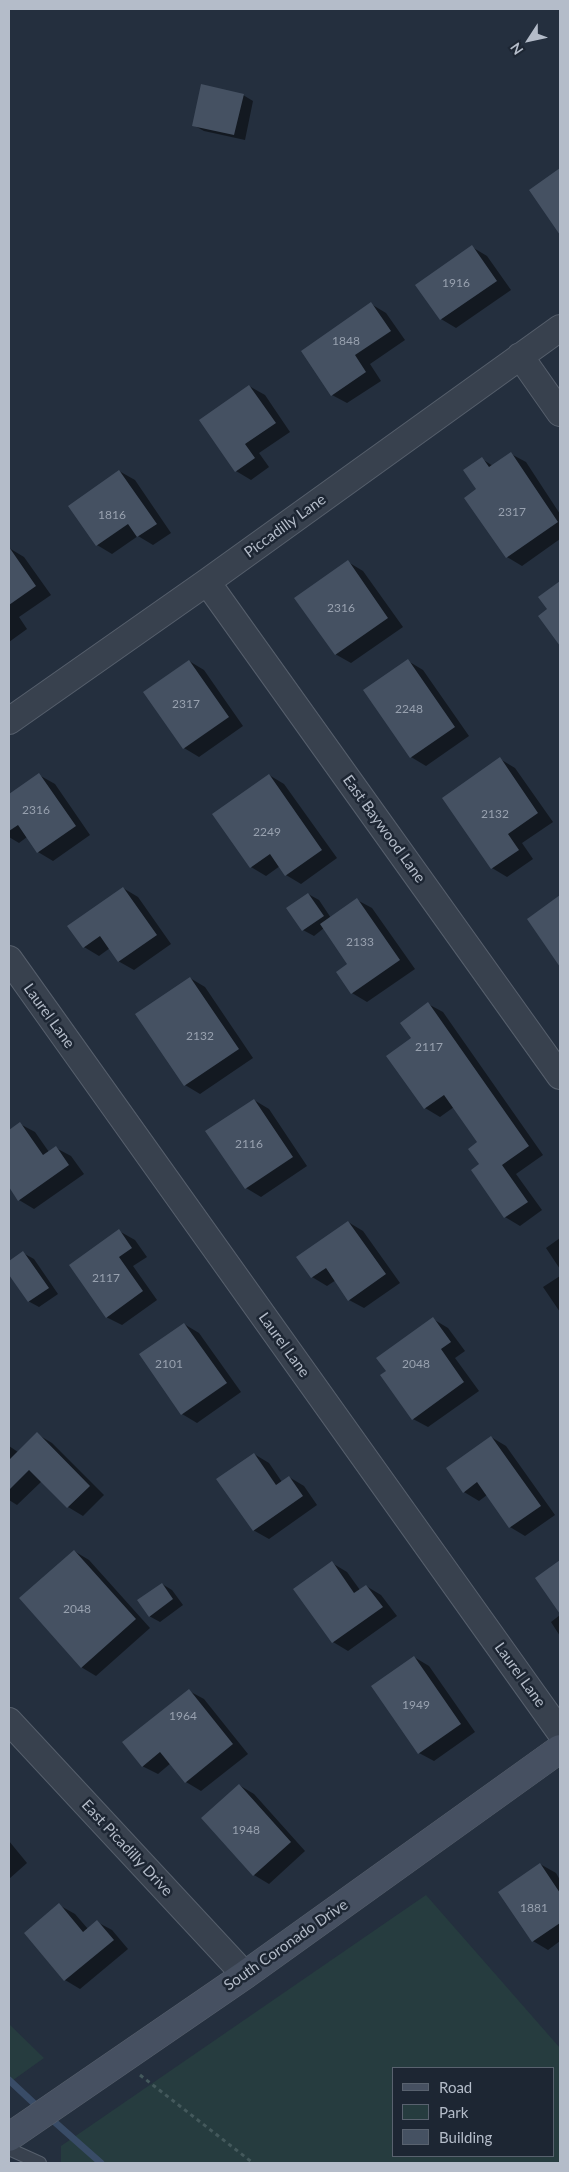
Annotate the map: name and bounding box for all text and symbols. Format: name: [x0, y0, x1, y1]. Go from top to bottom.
north arrow: [504, 15, 554, 65]
text: N: [506, 40, 526, 58]
house number: 1916: [442, 276, 470, 290]
house number: 1848: [332, 334, 360, 348]
street label: Piccadilly Lane: [241, 490, 329, 562]
house number: 2317: [498, 505, 526, 519]
house number: 1816: [98, 508, 126, 522]
house number: 2316: [327, 601, 355, 615]
house number: 2317: [172, 697, 200, 711]
house number: 2248: [395, 702, 423, 716]
street label: East Baywood Lane: [339, 772, 429, 886]
house number: 2316: [22, 803, 50, 817]
house number: 2132: [481, 807, 509, 821]
house number: 2249: [253, 825, 281, 839]
house number: 2133: [346, 935, 374, 949]
street label: Laurel Lane: [20, 980, 78, 1052]
house number: 2132: [186, 1029, 214, 1043]
house number: 2117: [415, 1040, 443, 1054]
house number: 2116: [235, 1137, 263, 1151]
house number: 2117: [92, 1271, 120, 1285]
street label: Laurel Lane: [255, 1309, 313, 1381]
house number: 2101: [155, 1357, 183, 1371]
house number: 2048: [402, 1357, 430, 1371]
house number: 2048: [63, 1602, 91, 1616]
street label: Laurel Lane: [491, 1639, 549, 1711]
house number: 1949: [402, 1698, 430, 1712]
house number: 1964: [169, 1709, 197, 1723]
street label: East Picadilly Drive: [78, 1796, 176, 1900]
house number: 1948: [232, 1823, 260, 1837]
street label: South Coronado Drive: [221, 1895, 351, 1995]
house number: 1881: [520, 1901, 548, 1915]
legend: [392, 2067, 554, 2157]
text: Road: [439, 2078, 472, 2096]
text: Park: [439, 2103, 468, 2121]
text: Building: [439, 2128, 492, 2146]

